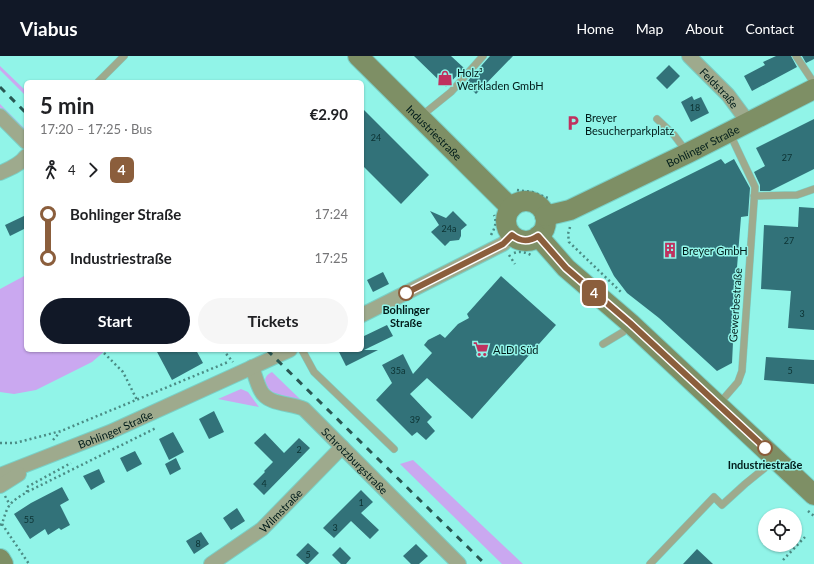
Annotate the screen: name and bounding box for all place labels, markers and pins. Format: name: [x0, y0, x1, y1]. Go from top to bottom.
place label: Holz³ Werkladen GmbH: [457, 66, 544, 92]
shop icon: Holz³ Werkladen GmbH: [436, 69, 454, 87]
place label: Breyer Besucherparkplatz: [585, 111, 674, 137]
parking icon: Breyer Besucherparkplatz: [564, 114, 582, 132]
building icon: Breyer GmbH: [661, 241, 679, 259]
place label: Breyer GmbH: [682, 244, 748, 257]
marker: Bohlinger Straße: [398, 285, 414, 301]
place label: Bohlinger Straße: [382, 303, 430, 329]
supermarket icon: ALDI Süd: [472, 340, 490, 358]
place label: ALDI Süd: [493, 343, 539, 356]
marker: Industriestraße: [757, 440, 773, 456]
place label: Industriestraße: [728, 458, 802, 471]

